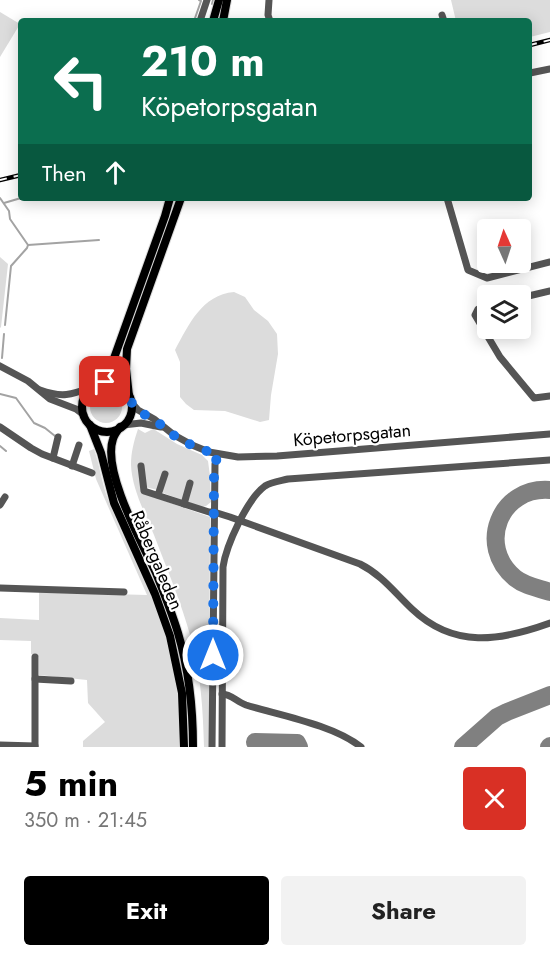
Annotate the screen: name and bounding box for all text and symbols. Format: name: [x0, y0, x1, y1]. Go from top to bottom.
text: 210 m: [141, 31, 265, 92]
icon: left: [42, 42, 120, 120]
text: Köpetorpsgatan: [141, 87, 318, 126]
icon: ahead: [99, 156, 132, 189]
text: Then: [42, 157, 87, 189]
north arrow: [477, 219, 531, 273]
map controls: [477, 219, 531, 339]
button: layers: [477, 285, 531, 339]
pin: [79, 356, 130, 407]
icon: arrive: [88, 365, 121, 398]
street label: Köpetorpsgatan: [292, 417, 412, 453]
street label: Råbergaleden: [124, 506, 190, 614]
position arrow: [181, 623, 245, 687]
text: 5 min: [24, 757, 118, 809]
button: close: [463, 767, 526, 830]
text: 350 m · 21:45: [24, 806, 147, 835]
button: Exit: [24, 876, 269, 945]
button: Share: [281, 876, 526, 945]

